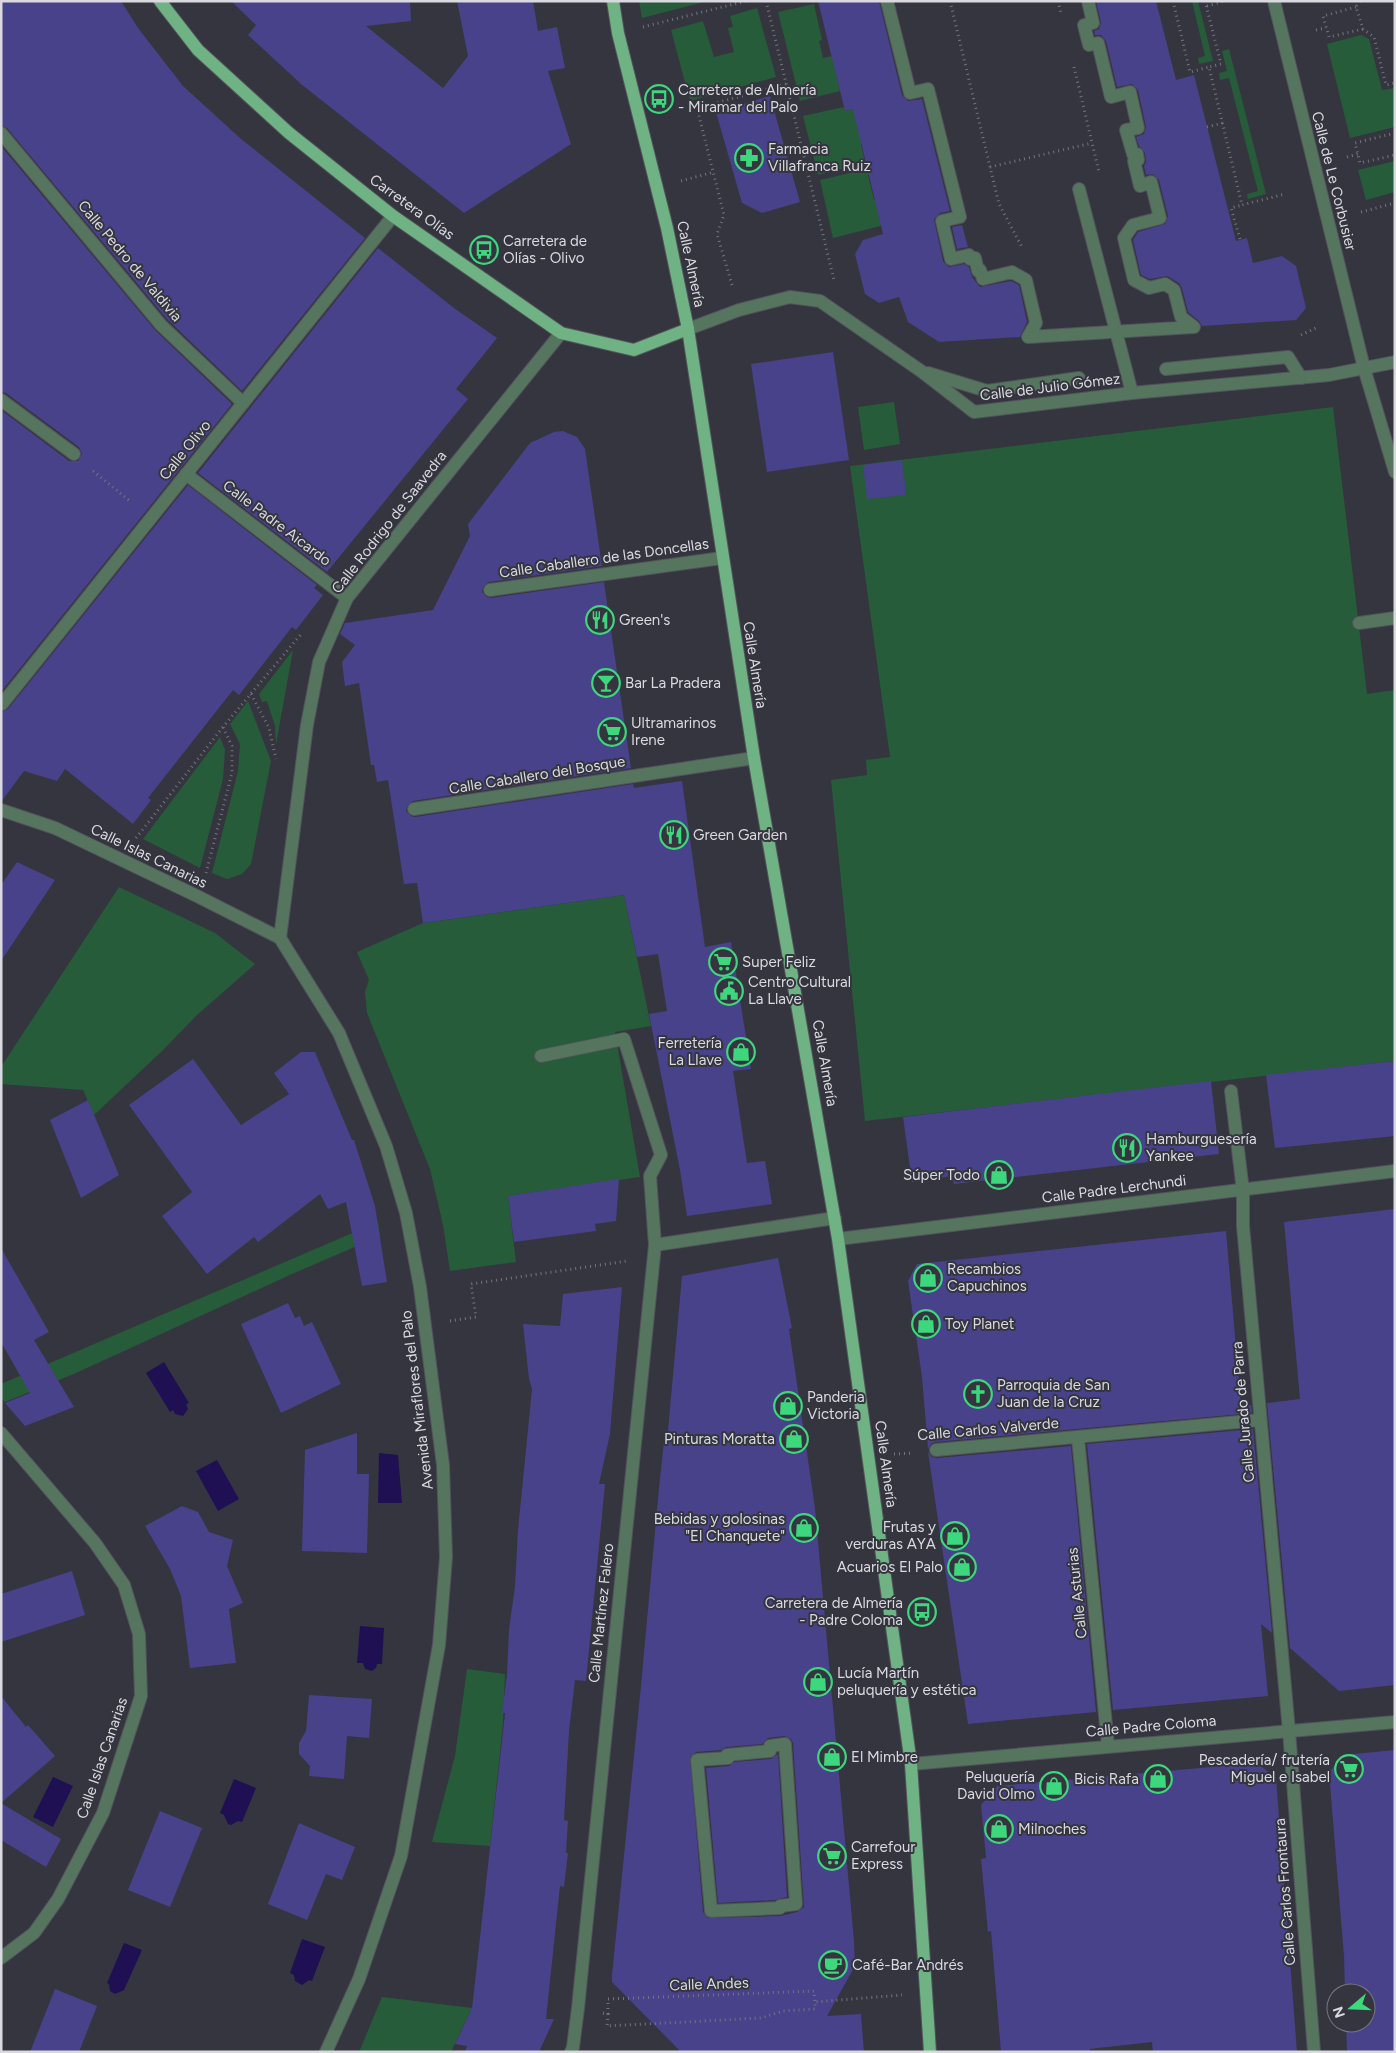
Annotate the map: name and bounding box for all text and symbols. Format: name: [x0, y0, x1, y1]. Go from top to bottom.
place label: Carretera de Almería - Miramar del Palo: [678, 81, 816, 116]
bus stop icon: Carretera de Almería - Miramar del Palo: [644, 84, 674, 114]
street label: Calle de Le Corbusier: [1308, 110, 1360, 252]
place label: Farmacia Villafranca Ruiz: [768, 140, 871, 175]
pharmacy icon: Farmacia Villafranca Ruiz: [734, 143, 764, 173]
street label: Carretera Olías: [366, 170, 458, 244]
street label: Calle Pedro de Valdivia: [74, 197, 186, 325]
street label: Calle Almería: [673, 219, 709, 309]
place label: Carretera de Olías - Olivo: [503, 232, 587, 267]
bus stop icon: Carretera de Olías - Olivo: [469, 235, 499, 265]
street label: Calle de Julio Gómez: [979, 369, 1121, 405]
street label: Calle Olivo: [155, 416, 215, 484]
street label: Calle Rodrigo de Saavedra: [328, 447, 450, 597]
street label: Calle Padre Aicardo: [219, 476, 335, 570]
street label: Calle Caballero de las Doncellas: [498, 534, 710, 582]
restaurant icon: Green's: [585, 605, 615, 635]
place label: Green's: [619, 611, 670, 629]
street label: Calle Almería: [739, 620, 771, 710]
bar icon: Bar La Pradera: [591, 668, 621, 698]
place label: Bar La Pradera: [625, 674, 721, 692]
place label: Ultramarinos Irene: [631, 714, 716, 749]
supermarket icon: Ultramarinos Irene: [597, 717, 627, 747]
street label: Calle Caballero del Bosque: [448, 752, 626, 798]
street label: Calle Islas Canarias: [88, 820, 210, 892]
restaurant icon: Green Garden: [659, 820, 689, 850]
place label: Green Garden: [693, 826, 787, 844]
supermarket icon: Super Feliz: [708, 947, 738, 977]
place label: Super Feliz: [742, 953, 816, 971]
place label: Centro Cultural La Llave: [748, 973, 851, 1008]
public building icon: Centro Cultural La Llave: [714, 976, 744, 1006]
street label: Calle Almería: [809, 1018, 841, 1108]
place label: Ferretería La Llave: [657, 1034, 722, 1069]
shop icon: Ferretería La Llave: [726, 1037, 756, 1067]
place label: Hamburguesería Yankee: [1146, 1130, 1257, 1165]
restaurant icon: Hamburguesería Yankee: [1112, 1133, 1142, 1163]
shop icon: Súper Todo: [984, 1160, 1014, 1190]
place label: Súper Todo: [903, 1166, 980, 1184]
street label: Calle Padre Lerchundi: [1041, 1171, 1187, 1207]
place label: Recambios Capuchinos: [947, 1260, 1027, 1295]
shop icon: Recambios Capuchinos: [913, 1263, 943, 1293]
street label: Avenida Miraflores del Palo: [397, 1309, 437, 1491]
shop icon: Toy Planet: [911, 1309, 941, 1339]
place label: Toy Planet: [945, 1315, 1015, 1333]
street label: Calle Jurado de Parra: [1228, 1341, 1258, 1483]
place label: Parroquia de San Juan de la Cruz: [997, 1376, 1110, 1411]
church icon: Parroquia de San Juan de la Cruz: [963, 1379, 993, 1409]
place label: Panderia Victoria: [807, 1388, 865, 1423]
shop icon: Panderia Victoria: [773, 1391, 803, 1421]
street label: Calle Carlos Valverde: [917, 1414, 1059, 1444]
street label: Calle Almería: [871, 1419, 901, 1509]
shop icon: Pinturas Moratta: [779, 1424, 809, 1454]
place label: Pinturas Moratta: [664, 1430, 775, 1448]
place label: Bebidas y golosinas "El Chanquete": [654, 1510, 785, 1545]
shop icon: Bebidas y golosinas "El Chanquete": [789, 1513, 819, 1543]
place label: Frutas y verduras AYA: [845, 1518, 936, 1553]
shop icon: Frutas y verduras AYA: [940, 1521, 970, 1551]
street label: Calle Martínez Falero: [585, 1542, 617, 1684]
street label: Calle Asturias: [1063, 1547, 1091, 1639]
shop icon: Acuarios El Palo: [947, 1552, 977, 1582]
place label: Acuarios El Palo: [837, 1558, 943, 1576]
place label: Carretera de Almería - Padre Coloma: [765, 1594, 903, 1629]
bus stop icon: Carretera de Almería - Padre Coloma: [907, 1597, 937, 1627]
place label: Lucía Martín peluquería y estética: [837, 1664, 976, 1699]
shop icon: Lucía Martín peluquería y estética: [803, 1667, 833, 1697]
street label: Calle Islas Canarias: [73, 1695, 131, 1821]
street label: Calle Padre Coloma: [1085, 1711, 1217, 1741]
shop icon: El Mimbre: [817, 1742, 847, 1772]
place label: El Mimbre: [851, 1748, 918, 1766]
place label: Pescadería/ frutería Miguel e Isabel: [1199, 1751, 1330, 1786]
supermarket icon: Pescadería/ frutería Miguel e Isabel: [1334, 1754, 1364, 1784]
shop icon: Bicis Rafa: [1143, 1764, 1173, 1794]
place label: Peluquería David Olmo: [957, 1768, 1035, 1803]
place label: Bicis Rafa: [1074, 1770, 1139, 1788]
shop icon: Peluquería David Olmo: [1039, 1771, 1069, 1801]
shop icon: Milnoches: [984, 1814, 1014, 1844]
street label: Calle Carlos Frontaura: [1271, 1818, 1299, 1966]
place label: Milnoches: [1018, 1820, 1086, 1838]
place label: Carrefour Express: [851, 1838, 915, 1873]
supermarket icon: Carrefour Express: [817, 1841, 847, 1871]
cafe icon: Café-Bar Andrés: [818, 1950, 848, 1980]
place label: Café-Bar Andrés: [852, 1956, 964, 1974]
street label: Calle Andes: [669, 1974, 749, 1994]
north arrow: [1326, 1983, 1376, 2033]
text: N: [1329, 2004, 1349, 2020]

